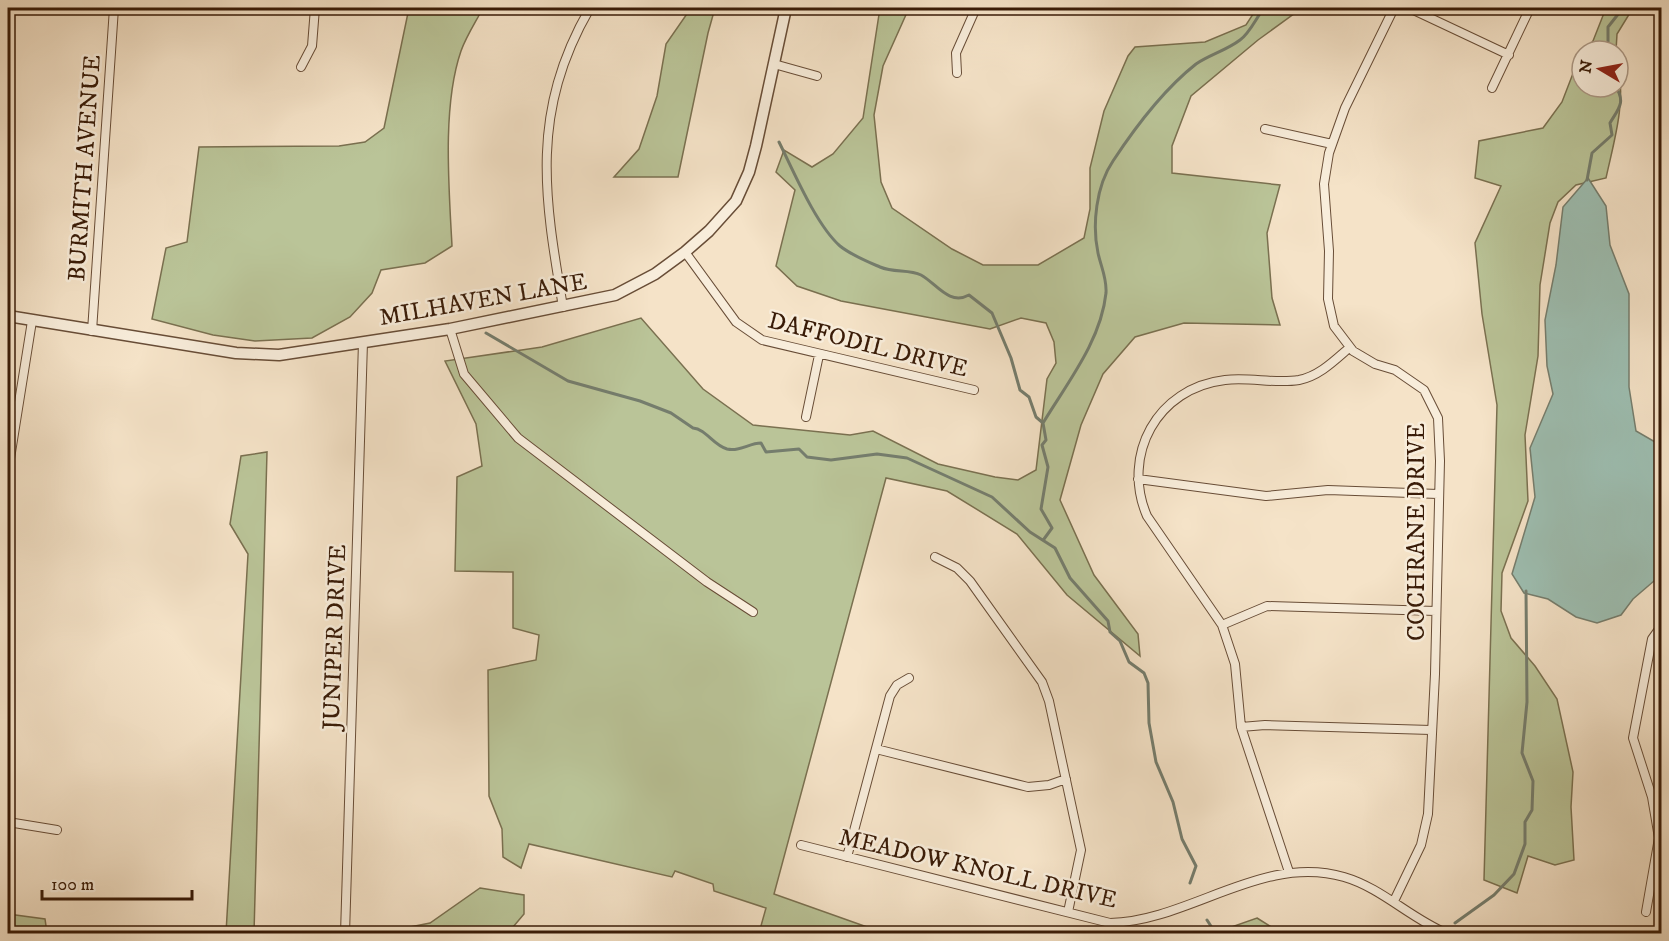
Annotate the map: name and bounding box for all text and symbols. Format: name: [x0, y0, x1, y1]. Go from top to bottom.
north arrow: [1570, 39, 1630, 99]
street label: BURMITH AVENUE: [62, 54, 108, 282]
text: N: [1575, 58, 1597, 75]
street label: MILHAVEN LANE: [377, 267, 589, 333]
street label: DAFFODIL DRIVE: [765, 306, 971, 384]
street label: COCHRANE DRIVE: [1402, 423, 1432, 641]
street label: JUNIPER DRIVE: [317, 544, 353, 732]
street label: MEADOW KNOLL DRIVE: [836, 822, 1120, 916]
scale bar: [42, 863, 192, 901]
text: 100 m: [51, 874, 94, 896]

